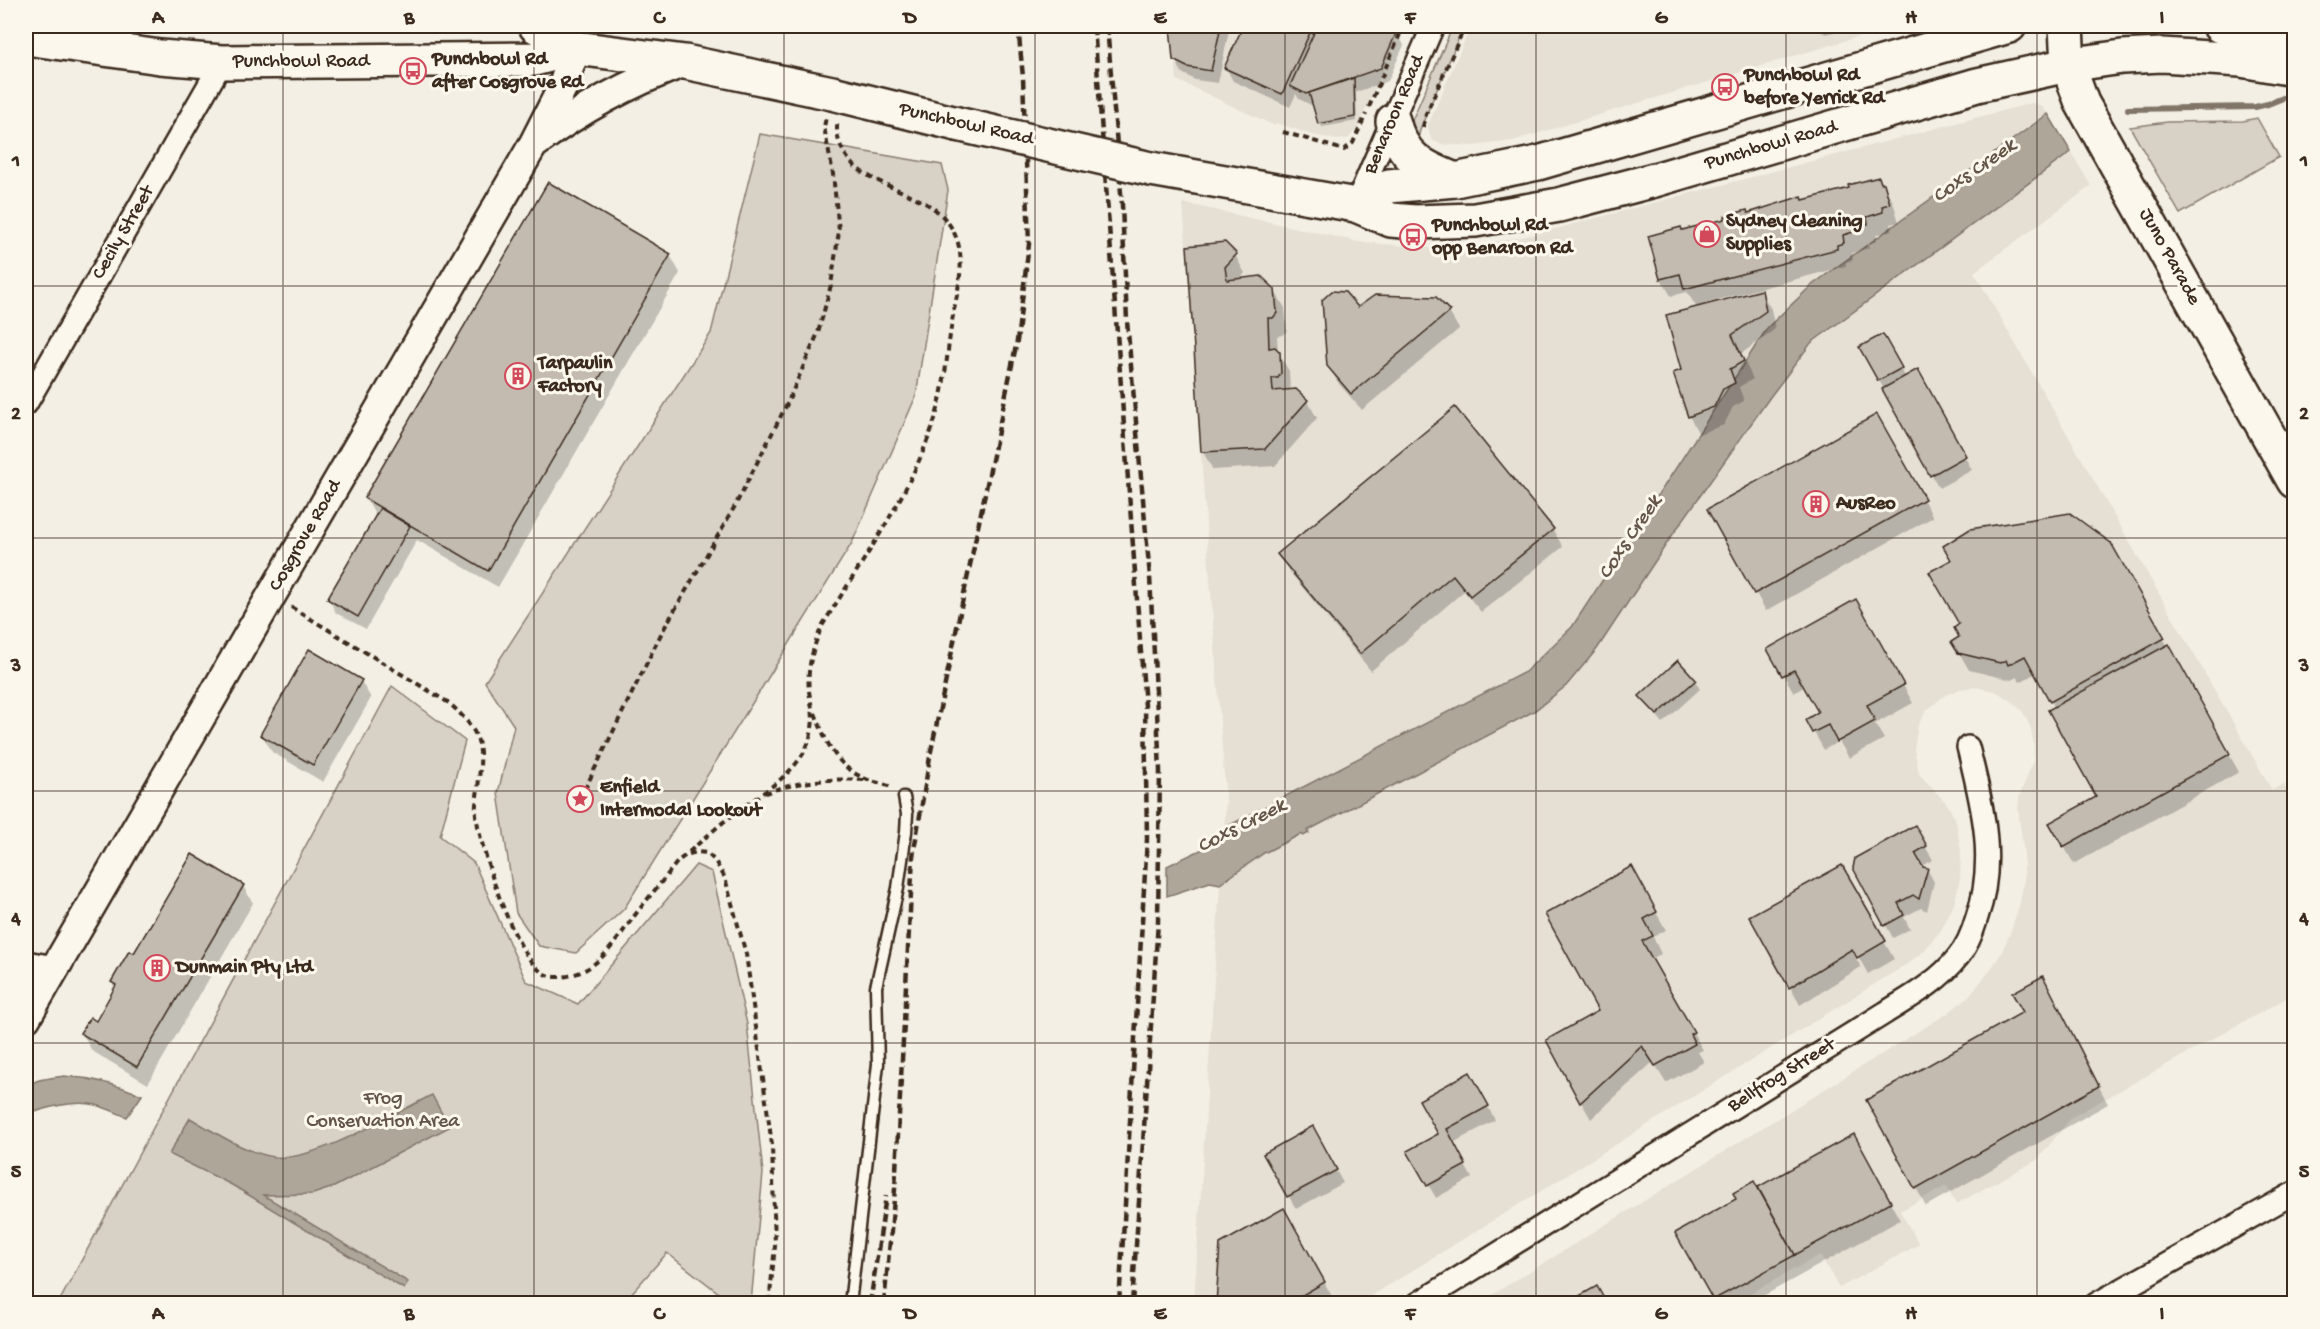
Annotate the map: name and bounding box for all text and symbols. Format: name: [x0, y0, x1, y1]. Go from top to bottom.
text: A: [151, 8, 166, 31]
text: B: [403, 8, 415, 31]
text: C: [653, 8, 667, 31]
text: D: [901, 8, 917, 31]
text: E: [1154, 8, 1168, 31]
text: F: [1404, 8, 1417, 31]
text: G: [1655, 8, 1669, 31]
text: H: [1905, 8, 1917, 31]
text: I: [2160, 8, 2165, 31]
place label: Punchbowl Rd after Cosgrove Rd: [431, 49, 585, 95]
street label: Benaroon Road: [1359, 50, 1431, 179]
street label: Punchbowl Road: [232, 51, 372, 74]
bus stop icon: Punchbowl Rd after Cosgrove Rd: [398, 56, 428, 86]
place label: Punchbowl Rd before Yerrick Rd: [1743, 65, 1887, 111]
bus stop icon: Punchbowl Rd before Yerrick Rd: [1710, 72, 1740, 102]
street label: Punchbowl Road: [896, 98, 1037, 152]
street label: Punchbowl Road: [1701, 115, 1842, 176]
water label: Coxs Creek: [1929, 133, 2024, 210]
text: 1: [11, 151, 20, 174]
text: 1: [2299, 151, 2308, 174]
street label: Cecily Street: [88, 180, 161, 284]
street label: Juno Parade: [2133, 205, 2205, 310]
place label: Sydney Cleaning Supplies: [1726, 211, 1863, 257]
place label: Punchbowl Rd opp Benaroon Rd: [1431, 215, 1575, 261]
shop icon: Sydney Cleaning Supplies: [1692, 219, 1722, 249]
bus stop icon: Punchbowl Rd opp Benaroon Rd: [1398, 222, 1428, 252]
place label: Tarpaulin Factory: [536, 353, 613, 399]
building icon: Tarpaulin Factory: [503, 361, 533, 391]
text: 2: [11, 404, 21, 427]
text: 2: [2299, 404, 2309, 427]
street label: Cosgrove Road: [265, 474, 348, 596]
water label: Coxs Creek: [1594, 489, 1670, 585]
building icon: AusReo: [1801, 489, 1831, 519]
place label: AusReo: [1835, 493, 1896, 516]
text: 3: [10, 656, 21, 679]
text: 3: [2298, 656, 2309, 679]
place label: Enfield Intermodal Lookout: [600, 776, 763, 823]
place icon: Enfield Intermodal Lookout: [565, 784, 595, 814]
water label: Coxs Creek: [1194, 793, 1293, 860]
text: 4: [10, 909, 21, 932]
text: 4: [2298, 909, 2309, 932]
building icon: Dunmain Pty Ltd: [142, 953, 172, 983]
place label: Dunmain Pty Ltd: [174, 957, 315, 980]
street label: Bellfrog Street: [1723, 1033, 1842, 1119]
park label: Frog Conservation Area: [307, 1088, 460, 1134]
text: 5: [11, 1162, 22, 1185]
text: 5: [2299, 1162, 2310, 1185]
text: A: [151, 1304, 166, 1327]
text: B: [403, 1304, 415, 1327]
text: C: [653, 1304, 667, 1327]
text: D: [901, 1304, 917, 1327]
text: E: [1154, 1304, 1168, 1327]
text: F: [1404, 1304, 1417, 1327]
text: G: [1655, 1304, 1669, 1327]
text: H: [1905, 1304, 1917, 1327]
text: I: [2160, 1304, 2165, 1327]

